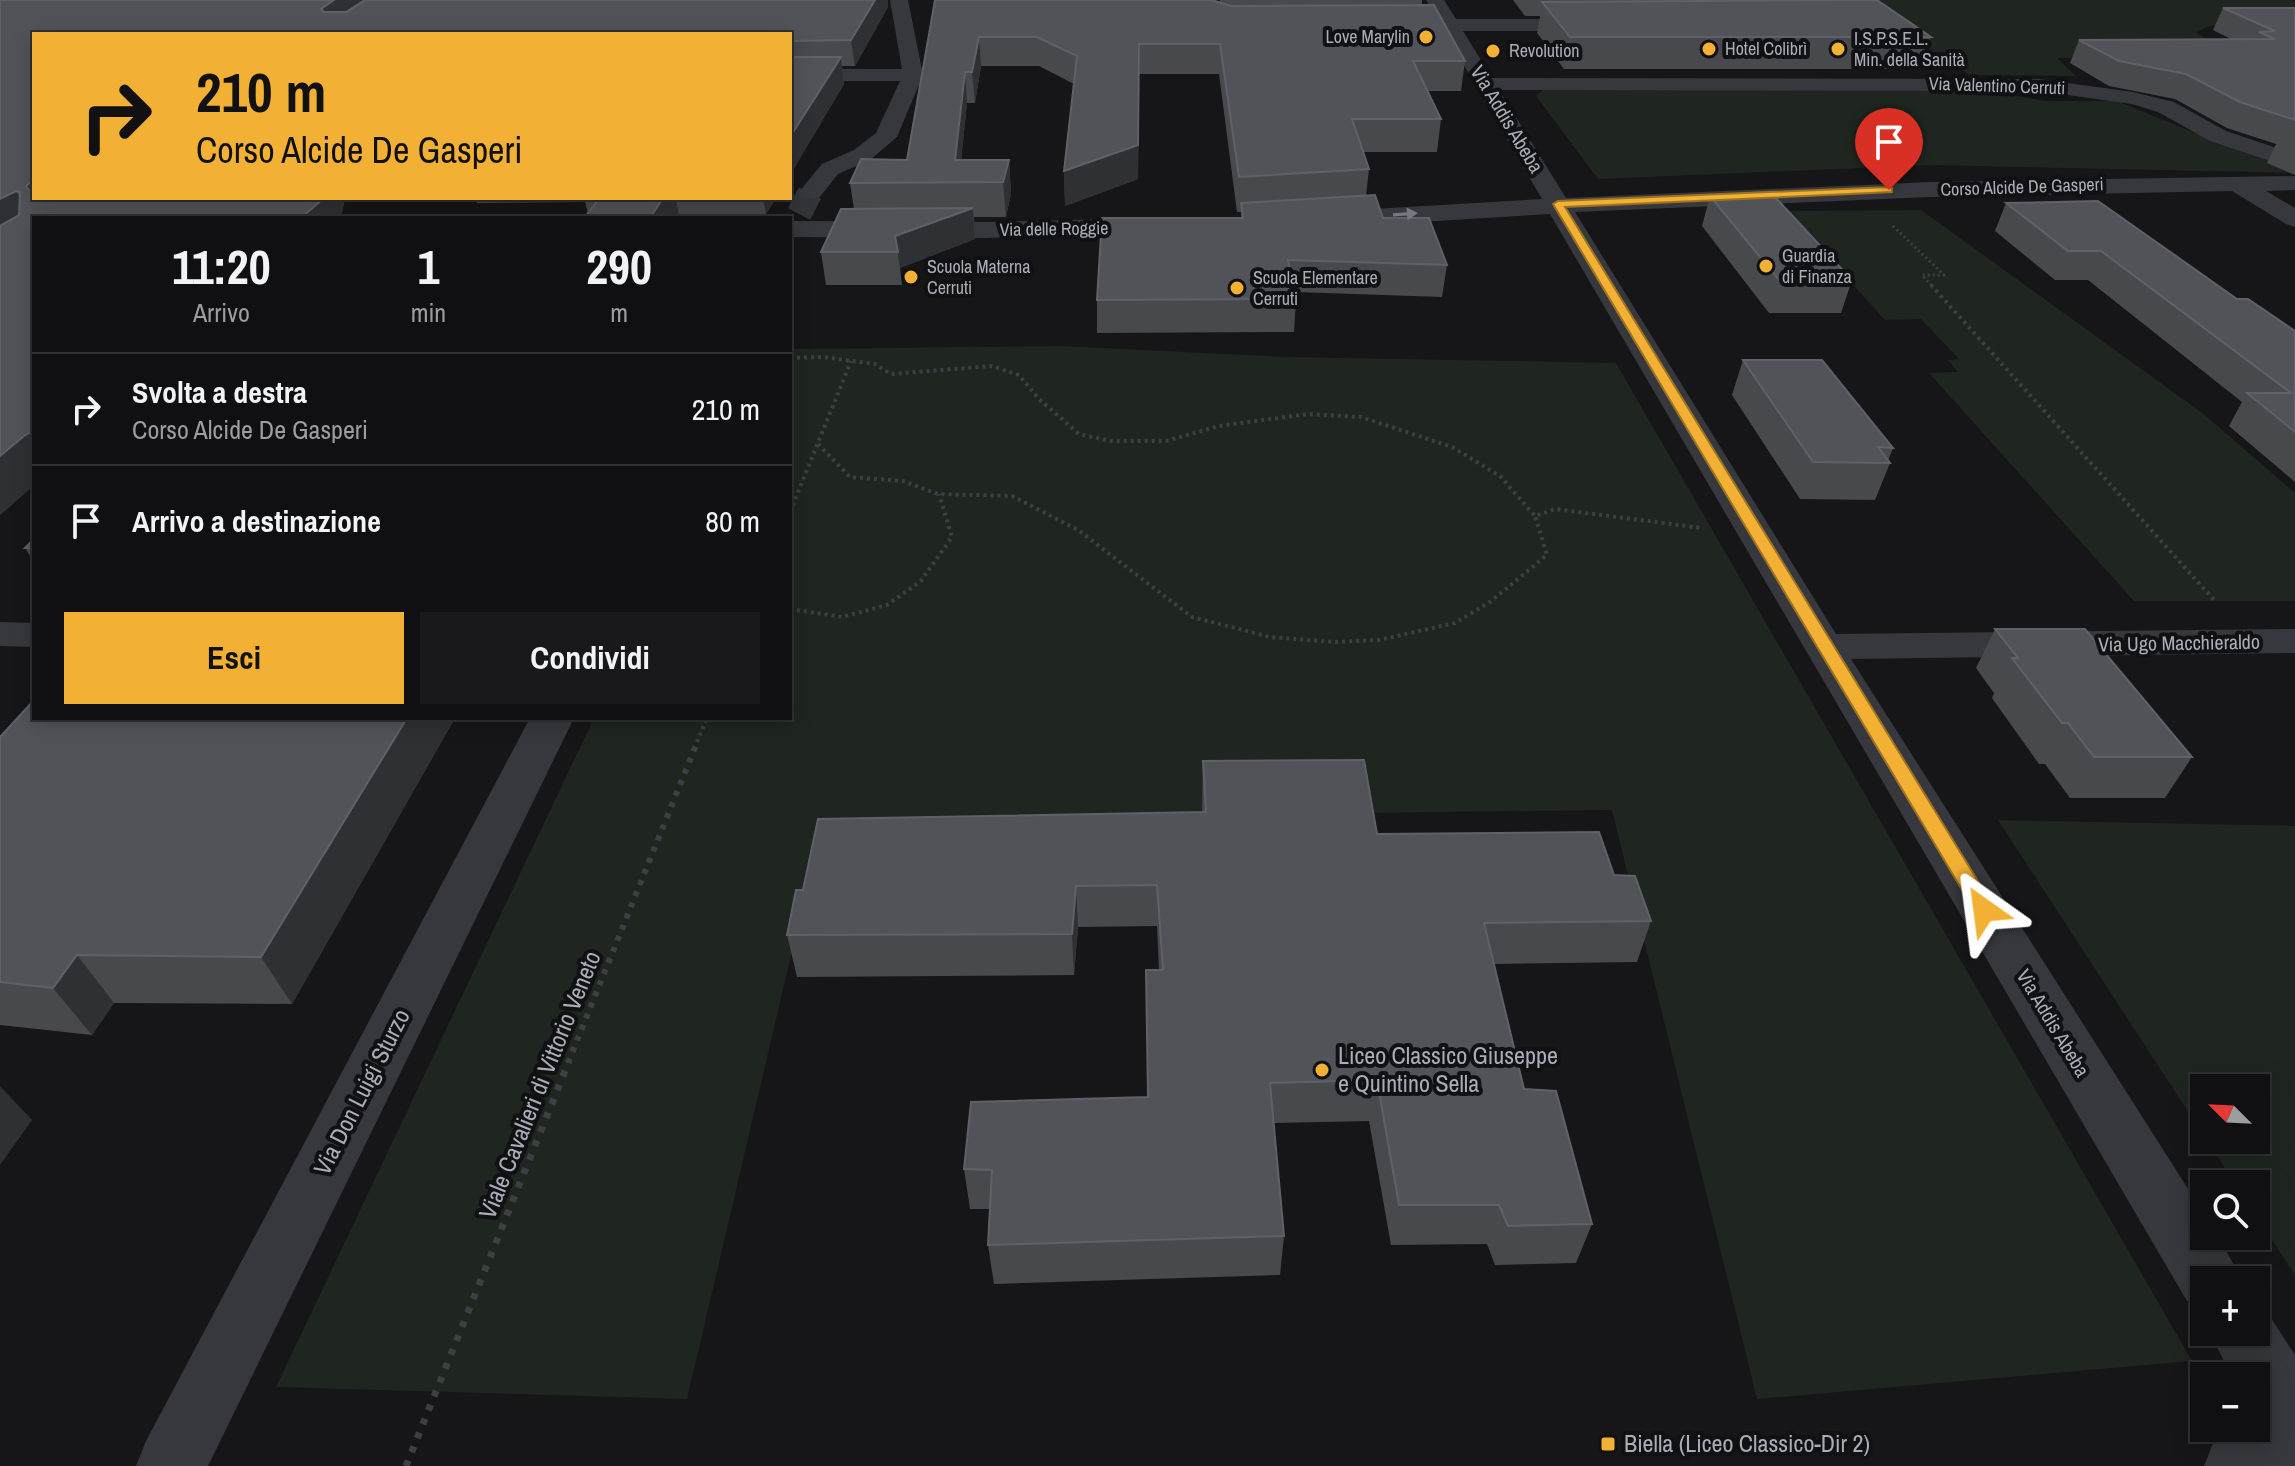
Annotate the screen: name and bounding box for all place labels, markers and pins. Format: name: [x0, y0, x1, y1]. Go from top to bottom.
place label: Love Marylin: [1326, 24, 1410, 49]
place label: I.S.P.S.E.L. Min. della Sanità: [1854, 26, 1965, 72]
marker: Love Marylin: [1417, 28, 1435, 46]
place label: Hotel Colibrì: [1725, 36, 1807, 61]
place label: Revolution: [1509, 38, 1580, 63]
marker: Hotel Colibrì: [1700, 40, 1718, 58]
marker: I.S.P.S.E.L. Min. della Sanità: [1829, 40, 1847, 58]
marker: Revolution: [1484, 42, 1502, 60]
pin: [1855, 108, 1923, 190]
place label: Guardia di Finanza: [1782, 243, 1852, 289]
place label: Scuola Materna Cerruti: [927, 254, 1030, 300]
marker: Guardia di Finanza: [1757, 257, 1775, 275]
place label: Scuola Elementare Cerruti: [1253, 265, 1378, 311]
marker: Scuola Materna Cerruti: [902, 268, 920, 286]
marker: Scuola Elementare Cerruti: [1228, 279, 1246, 297]
place label: Liceo Classico Giuseppe e Quintino Sella: [1338, 1039, 1558, 1099]
marker: Liceo Classico Giuseppe e Quintino Sella: [1313, 1061, 1331, 1079]
place label: Biella (Liceo Classico-Dir 2): [1624, 1427, 1870, 1459]
marker: Biella (Liceo Classico-Dir 2): [1599, 1435, 1617, 1453]

